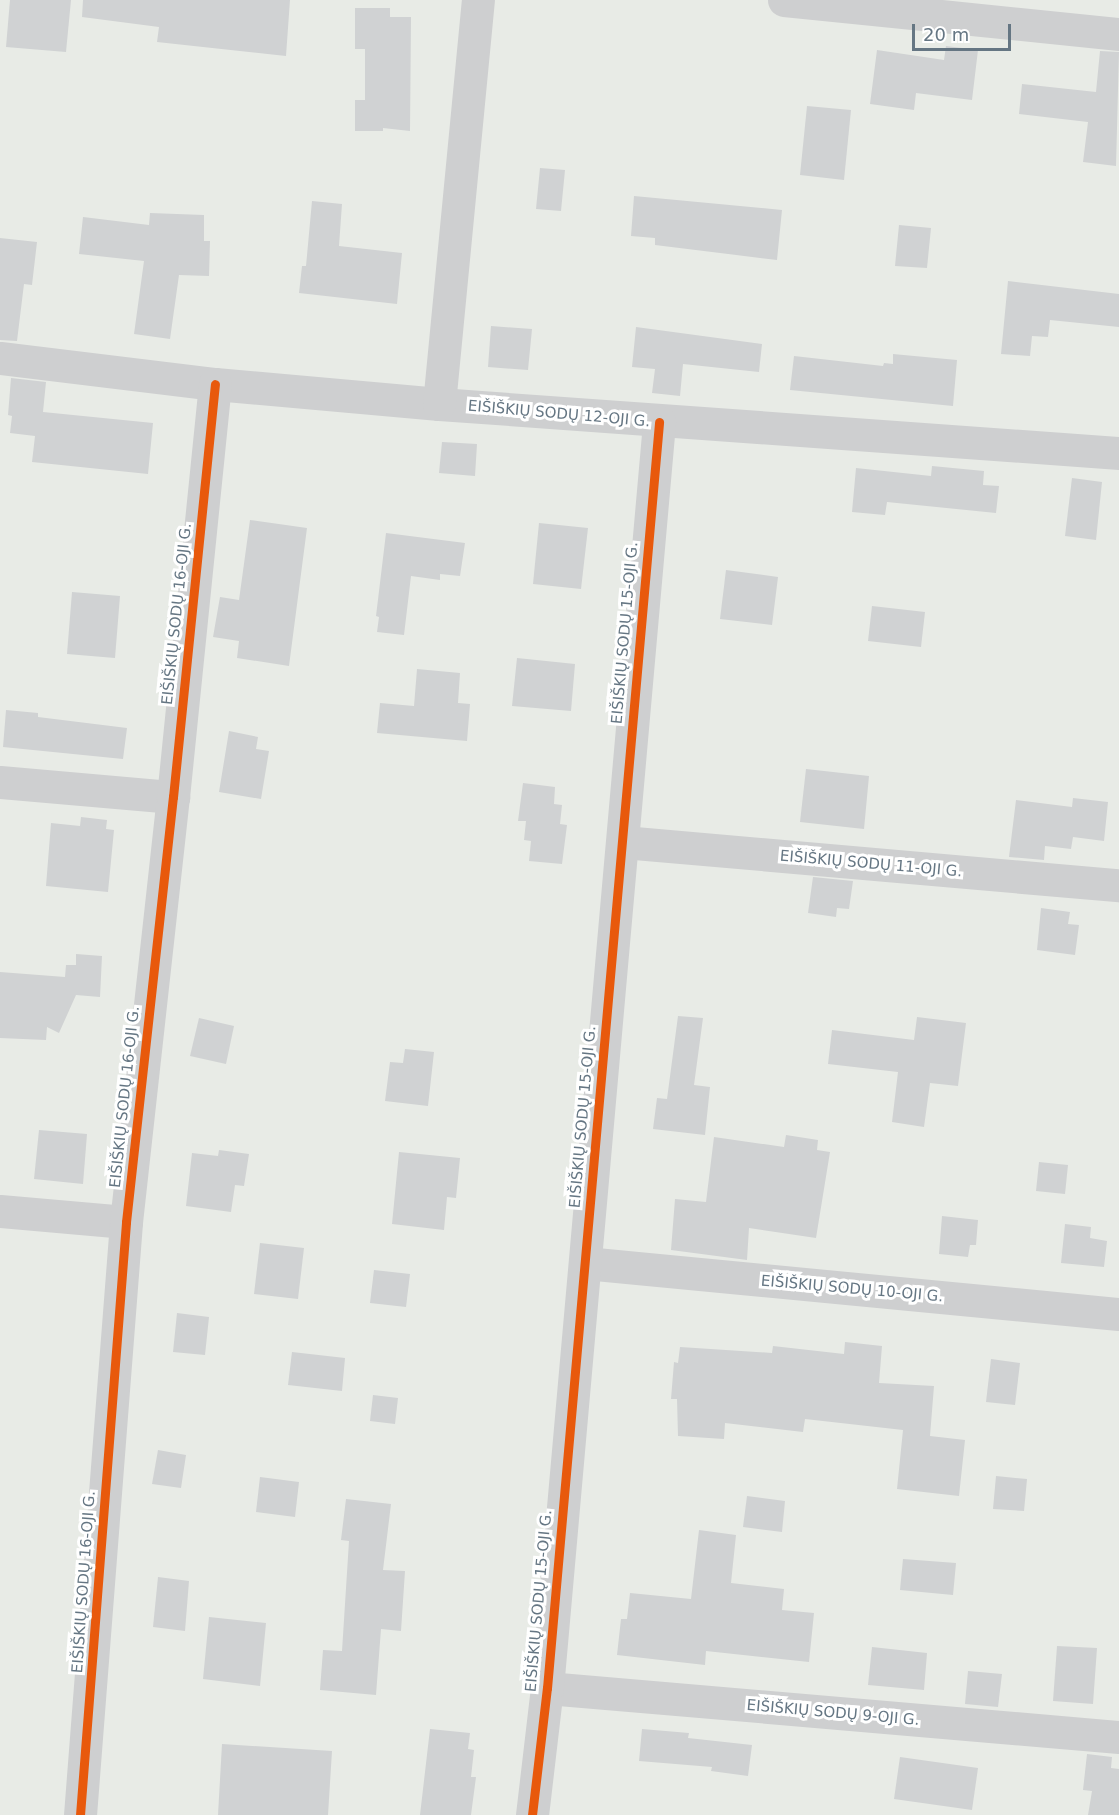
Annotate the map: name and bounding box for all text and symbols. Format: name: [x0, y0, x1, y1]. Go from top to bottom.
scale bar: [915, 12, 1014, 50]
text: 20 m: [923, 24, 969, 45]
street label: EIŠIŠKIŲ SODŲ 12-OJI G.: [467, 397, 651, 431]
street label: EIŠIŠKIŲ SODŲ 16-OJI G.: [158, 522, 196, 706]
street label: EIŠIŠKIŲ SODŲ 15-OJI G.: [608, 541, 642, 725]
street label: EIŠIŠKIŲ SODŲ 11-OJI G.: [779, 847, 963, 881]
street label: EIŠIŠKIŲ SODŲ 16-OJI G.: [106, 1005, 144, 1189]
street label: EIŠIŠKIŲ SODŲ 15-OJI G.: [566, 1025, 600, 1209]
street label: EIŠIŠKIŲ SODŲ 10-OJI G.: [760, 1272, 944, 1306]
street label: EIŠIŠKIŲ SODŲ 16-OJI G.: [69, 1490, 99, 1674]
street label: EIŠIŠKIŲ SODŲ 15-OJI G.: [522, 1509, 556, 1693]
street label: EIŠIŠKIŲ SODŲ 9-OJI G.: [746, 1696, 920, 1730]

